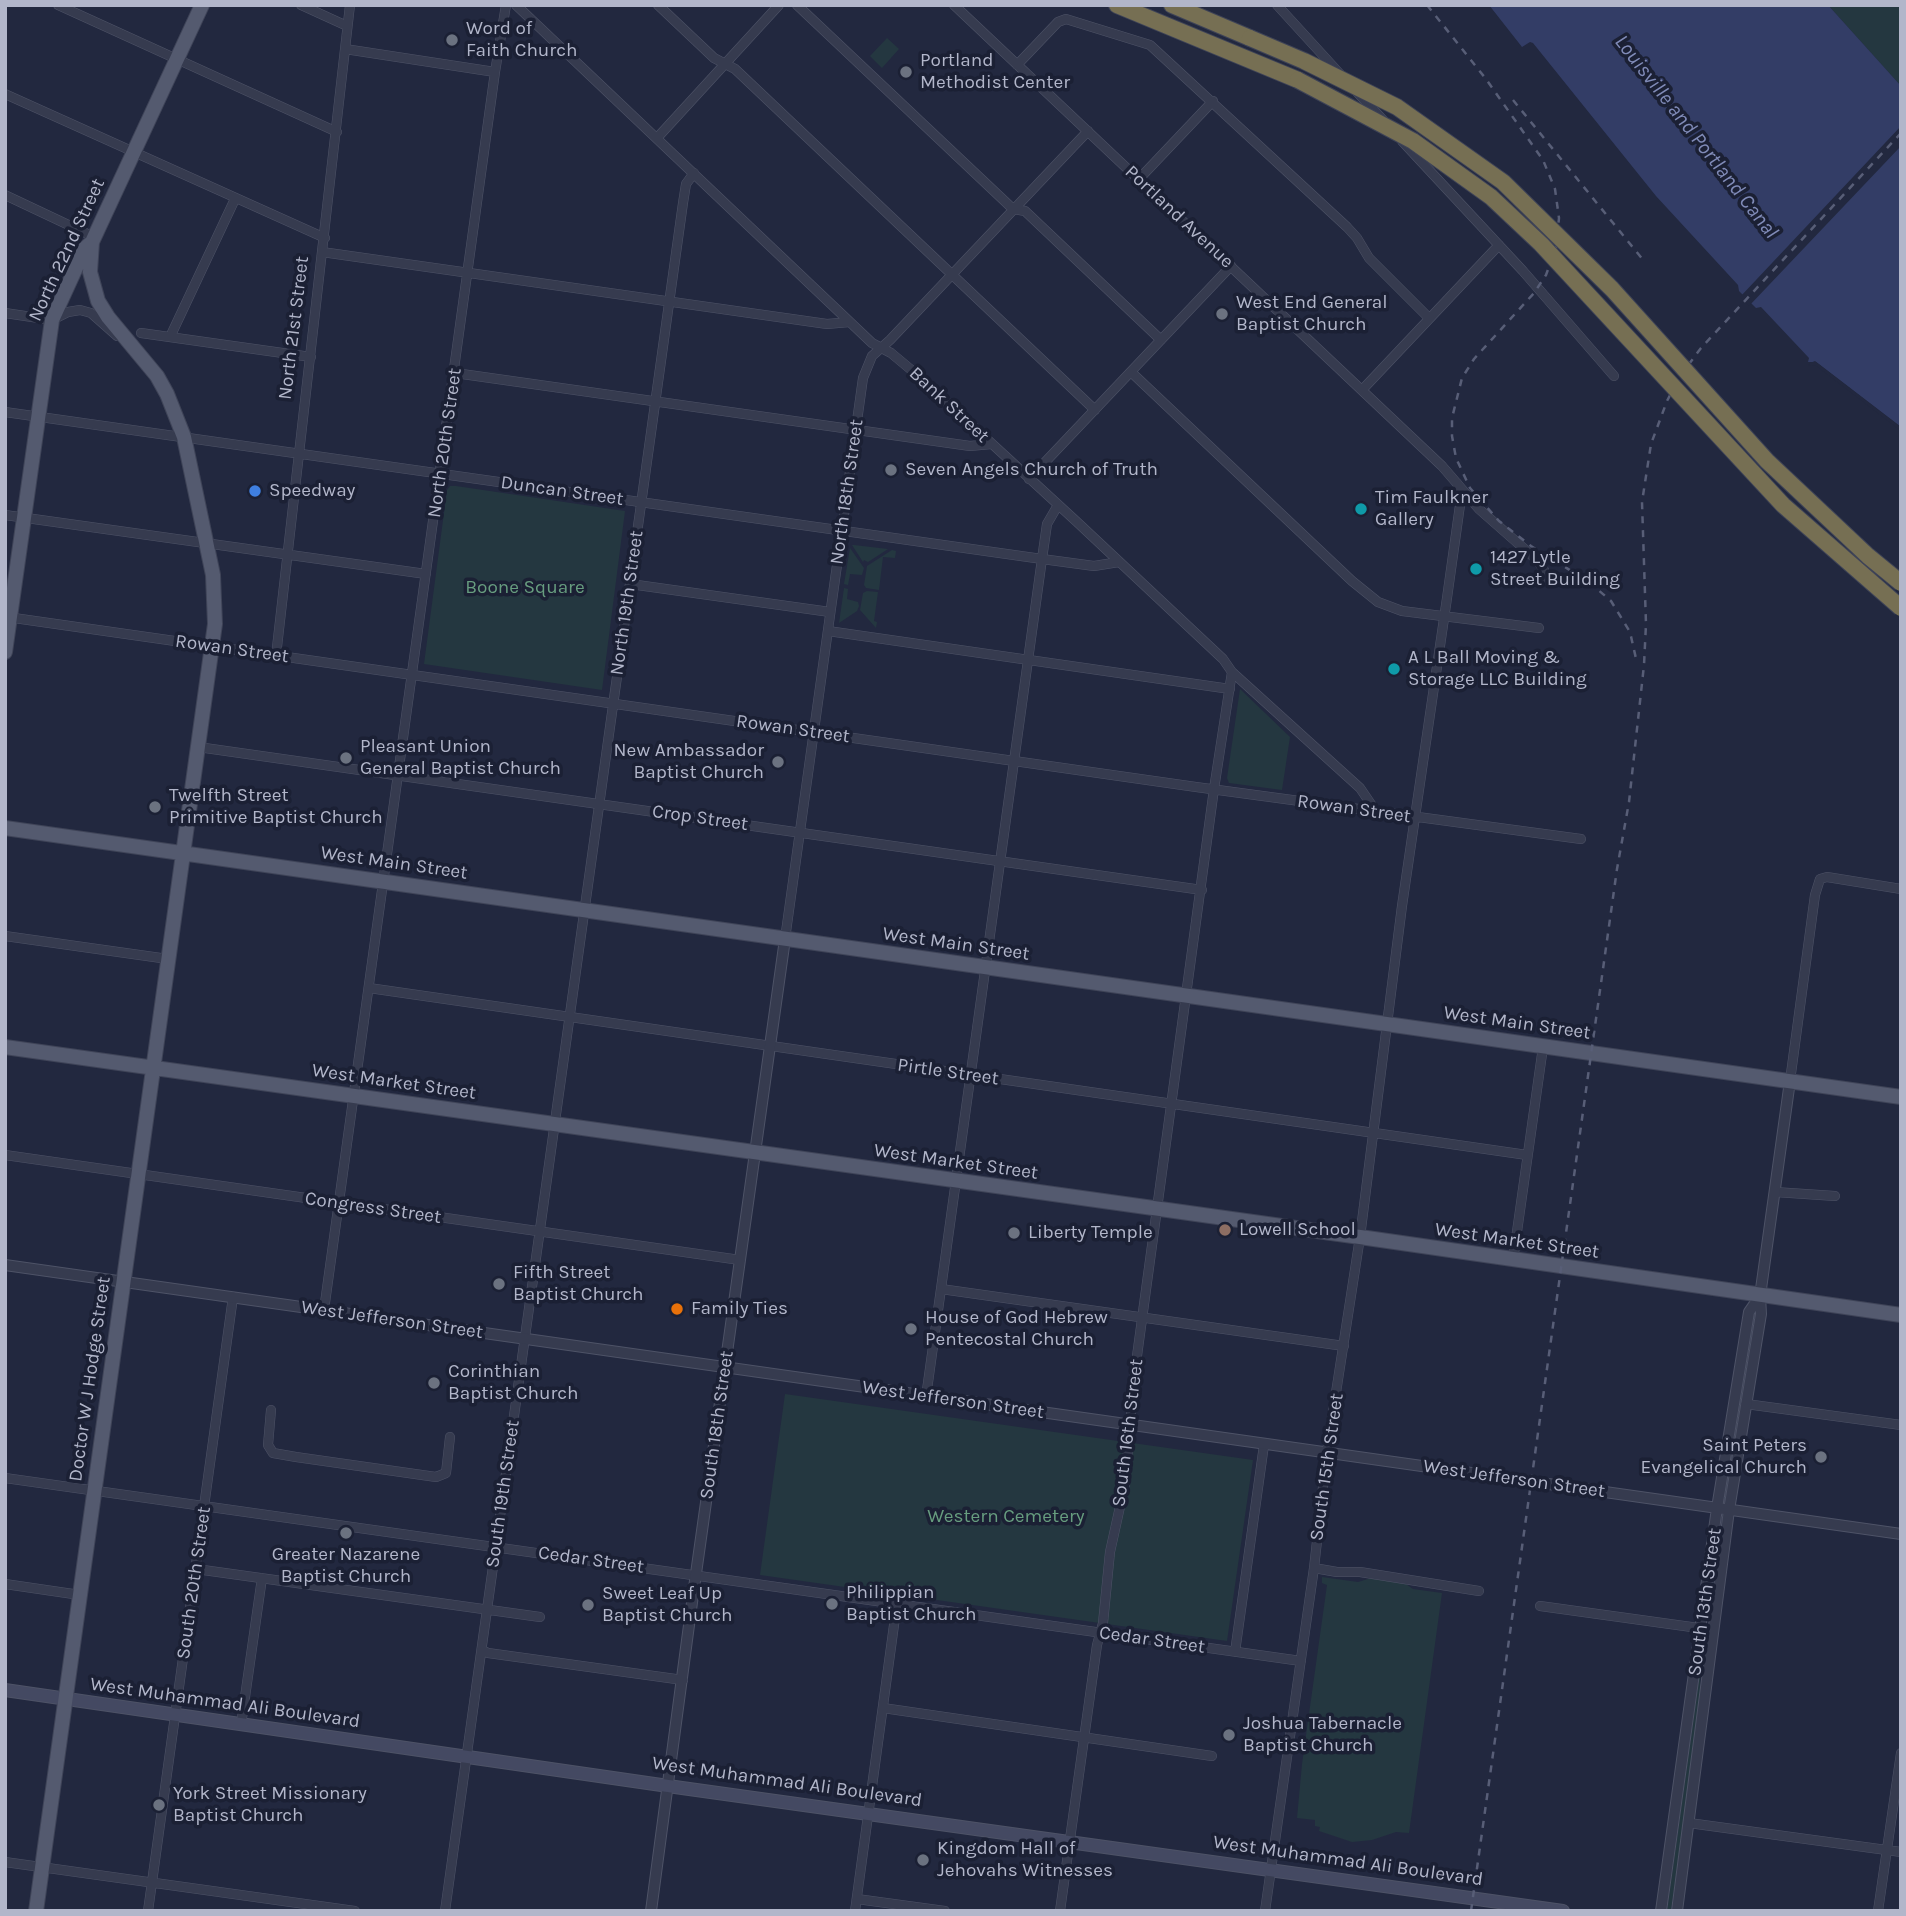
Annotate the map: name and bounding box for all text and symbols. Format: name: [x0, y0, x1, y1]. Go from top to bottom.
place label: Word of Faith Church: [466, 18, 578, 62]
water label: Louisville and Portland Canal: [1609, 30, 1783, 244]
marker: Word of Faith Church: [444, 32, 460, 48]
place label: Portland Methodist Center: [920, 50, 1070, 94]
marker: Portland Methodist Center: [898, 64, 914, 80]
street label: Portland Avenue: [1120, 161, 1238, 273]
street label: North 22nd Street: [24, 175, 110, 325]
street label: North 21st Street: [274, 255, 314, 401]
place label: West End General Baptist Church: [1236, 292, 1388, 336]
marker: West End General Baptist Church: [1214, 306, 1230, 322]
street label: Bank Street: [904, 362, 994, 448]
street label: North 20th Street: [423, 367, 467, 519]
street label: North 18th Street: [826, 418, 868, 566]
place label: Seven Angels Church of Truth: [905, 459, 1158, 481]
marker: Seven Angels Church of Truth: [883, 462, 899, 478]
street label: Duncan Street: [499, 471, 625, 511]
place label: Speedway: [269, 480, 355, 502]
marker: Speedway: [247, 483, 263, 499]
place label: Tim Faulkner Gallery: [1375, 487, 1488, 531]
marker: Tim Faulkner Gallery: [1353, 501, 1369, 517]
street label: North 19th Street: [606, 529, 648, 677]
place label: 1427 Lytle Street Building: [1490, 547, 1620, 591]
marker: 1427 Lytle Street Building: [1468, 561, 1484, 577]
park label: Boone Square: [465, 577, 585, 599]
street label: Rowan Street: [174, 630, 290, 668]
place label: A L Ball Moving & Storage LLC Building: [1408, 647, 1587, 691]
marker: A L Ball Moving & Storage LLC Building: [1386, 661, 1402, 677]
street label: Rowan Street: [735, 710, 851, 748]
place label: Pleasant Union General Baptist Church: [360, 736, 561, 780]
place label: New Ambassador Baptist Church: [614, 740, 764, 784]
marker: Pleasant Union General Baptist Church: [338, 750, 354, 766]
marker: New Ambassador Baptist Church: [770, 754, 786, 770]
place label: Twelfth Street Primitive Baptist Church: [169, 785, 383, 829]
street label: Rowan Street: [1296, 790, 1412, 828]
marker: Twelfth Street Primitive Baptist Church: [147, 799, 163, 815]
street label: Crop Street: [651, 800, 749, 836]
street label: West Main Street: [319, 841, 469, 885]
street label: West Main Street: [881, 922, 1031, 966]
street label: West Main Street: [1442, 1001, 1592, 1045]
street label: Pirtle Street: [896, 1054, 1000, 1090]
street label: West Market Street: [310, 1059, 478, 1105]
street label: West Market Street: [872, 1139, 1040, 1185]
street label: Congress Street: [303, 1187, 443, 1229]
street label: West Market Street: [1433, 1218, 1601, 1264]
place label: Lowell School: [1239, 1219, 1356, 1241]
place label: Liberty Temple: [1028, 1222, 1153, 1244]
marker: Lowell School: [1217, 1222, 1233, 1238]
marker: Liberty Temple: [1006, 1225, 1022, 1241]
place label: Fifth Street Baptist Church: [513, 1262, 644, 1306]
street label: Doctor W J Hodge Street: [64, 1275, 116, 1483]
marker: Fifth Street Baptist Church: [491, 1276, 507, 1292]
street label: West Jefferson Street: [300, 1296, 484, 1344]
place label: Family Ties: [691, 1298, 788, 1320]
marker: Family Ties: [669, 1301, 685, 1317]
place label: House of God Hebrew Pentecostal Church: [925, 1307, 1108, 1351]
marker: House of God Hebrew Pentecostal Church: [903, 1321, 919, 1337]
street label: South 18th Street: [695, 1349, 739, 1501]
street label: South 16th Street: [1108, 1358, 1148, 1508]
place label: Corinthian Baptist Church: [448, 1361, 579, 1405]
marker: Corinthian Baptist Church: [426, 1375, 442, 1391]
street label: West Jefferson Street: [861, 1376, 1045, 1424]
street label: South 15th Street: [1305, 1392, 1349, 1542]
street label: South 19th Street: [481, 1419, 525, 1569]
place label: Saint Peters Evangelical Church: [1641, 1435, 1807, 1479]
marker: Saint Peters Evangelical Church: [1813, 1449, 1829, 1465]
street label: West Jefferson Street: [1422, 1455, 1606, 1503]
street label: South 20th Street: [172, 1505, 216, 1661]
park label: Western Cemetery: [927, 1506, 1085, 1528]
marker: Greater Nazarene Baptist Church: [338, 1525, 354, 1541]
street label: South 13th Street: [1683, 1527, 1727, 1677]
street label: Cedar Street: [537, 1541, 645, 1579]
place label: Greater Nazarene Baptist Church: [272, 1544, 420, 1588]
place label: Philippian Baptist Church: [846, 1582, 977, 1626]
place label: Sweet Leaf Up Baptist Church: [602, 1583, 733, 1627]
marker: Philippian Baptist Church: [824, 1596, 840, 1612]
marker: Sweet Leaf Up Baptist Church: [580, 1597, 596, 1613]
street label: Cedar Street: [1098, 1621, 1206, 1659]
street label: West Muhammad Ali Boulevard: [89, 1673, 361, 1733]
place label: Joshua Tabernacle Baptist Church: [1243, 1713, 1402, 1757]
marker: Joshua Tabernacle Baptist Church: [1221, 1727, 1237, 1743]
street label: West Muhammad Ali Boulevard: [651, 1752, 923, 1812]
place label: York Street Missionary Baptist Church: [173, 1783, 367, 1827]
marker: York Street Missionary Baptist Church: [151, 1797, 167, 1813]
street label: West Muhammad Ali Boulevard: [1212, 1831, 1484, 1891]
place label: Kingdom Hall of Jehovahs Witnesses: [937, 1838, 1113, 1882]
marker: Kingdom Hall of Jehovahs Witnesses: [915, 1852, 931, 1868]

